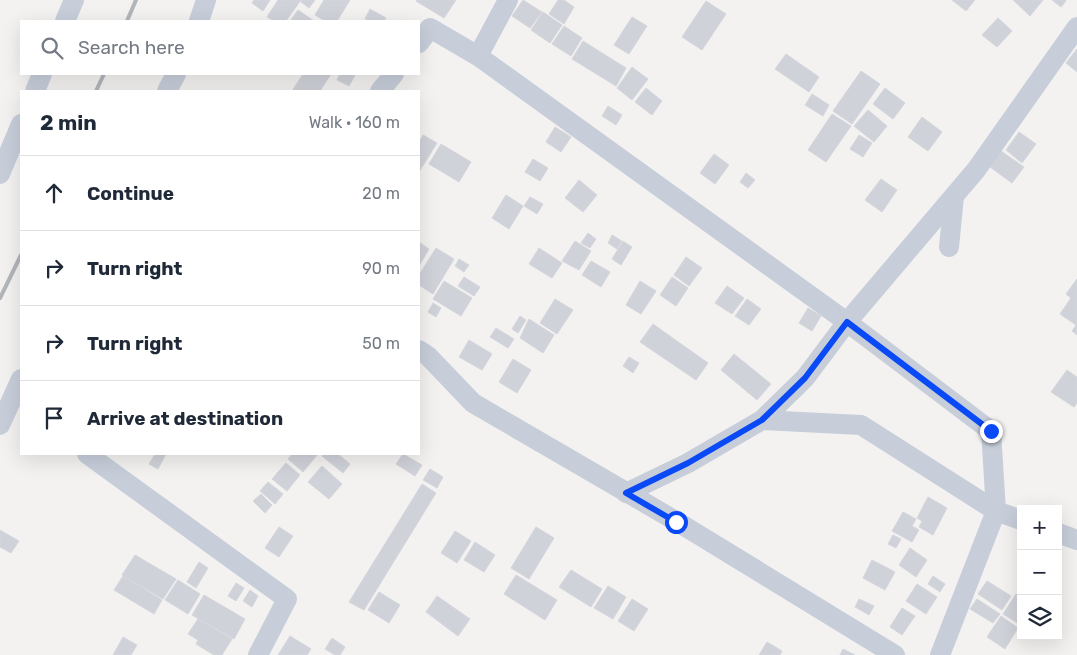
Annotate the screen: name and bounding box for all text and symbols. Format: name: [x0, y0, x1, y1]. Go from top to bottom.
search box: [20, 20, 420, 75]
icon: search: [38, 34, 66, 62]
text: Search here: [78, 36, 185, 59]
text: 2 min: [40, 110, 97, 135]
text: Walk · 160 m: [309, 113, 400, 132]
icon: ahead: [40, 179, 68, 207]
text: Continue: [87, 182, 174, 205]
text: 20 m: [362, 184, 400, 203]
icon: right: [40, 254, 68, 282]
text: Turn right: [87, 257, 182, 280]
text: 90 m: [362, 259, 400, 278]
icon: right: [40, 329, 68, 357]
text: Turn right: [87, 332, 182, 355]
text: 50 m: [362, 334, 400, 353]
icon: arrive: [40, 404, 68, 432]
text: Arrive at destination: [87, 407, 283, 430]
route end: [980, 420, 1003, 443]
map controls: [1017, 505, 1062, 640]
button: +: [1017, 505, 1062, 550]
route start: [665, 511, 688, 534]
button: −: [1017, 550, 1062, 595]
button: layers: [1017, 595, 1062, 640]

